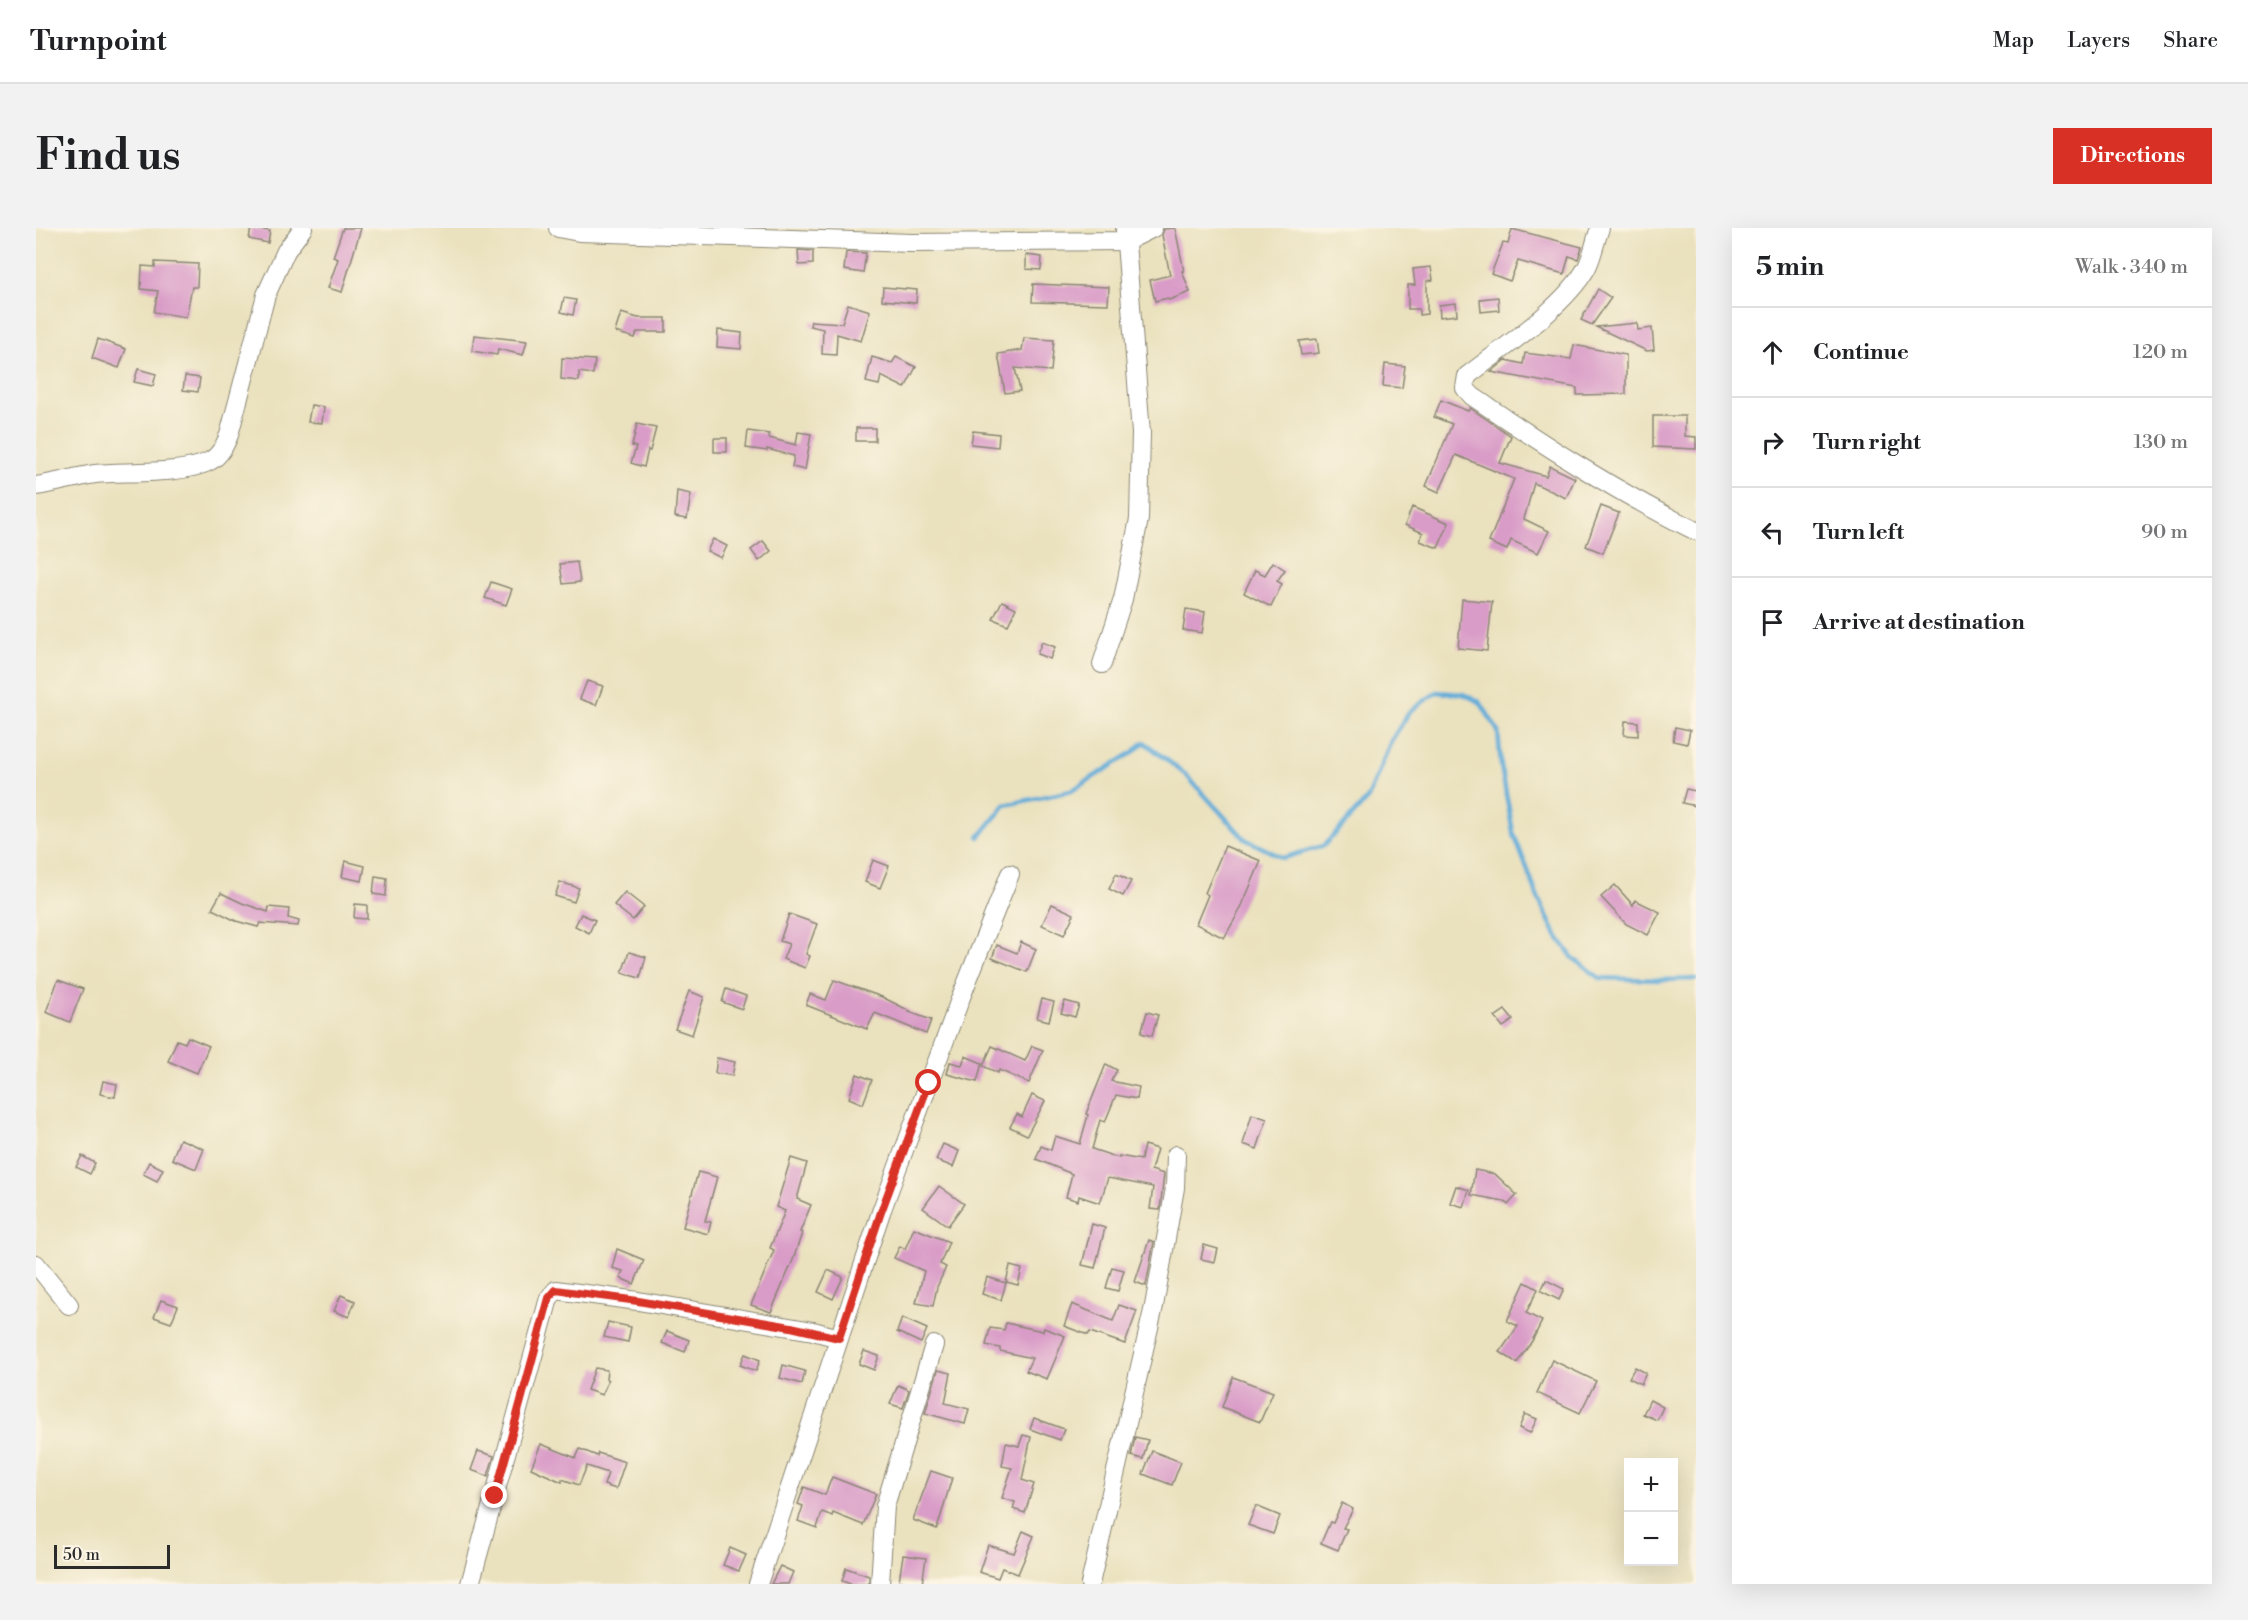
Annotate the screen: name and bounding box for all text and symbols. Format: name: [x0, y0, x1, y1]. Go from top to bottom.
text: Turnpoint: [30, 24, 166, 59]
text: Map: [1993, 28, 2034, 54]
text: Layers: [2067, 28, 2130, 54]
text: Share: [2163, 28, 2218, 54]
button: Directions: [2053, 128, 2212, 184]
text: Find us: [36, 130, 180, 183]
text: 5 min: [1756, 251, 1824, 283]
text: Walk · 340 m: [2075, 255, 2188, 280]
icon: ahead: [1756, 336, 1789, 369]
text: Continue: [1813, 339, 1909, 366]
text: 120 m: [2133, 340, 2188, 365]
icon: right: [1756, 426, 1789, 459]
text: Turn right: [1813, 429, 1921, 456]
text: 130 m: [2133, 430, 2188, 455]
icon: left: [1756, 516, 1789, 549]
text: Turn left: [1813, 519, 1904, 546]
text: 90 m: [2141, 520, 2188, 545]
icon: arrive: [1756, 606, 1789, 639]
text: Arrive at destination: [1813, 609, 2025, 636]
route start: [915, 1069, 941, 1095]
map controls: [1624, 1458, 1678, 1566]
button: +: [1624, 1458, 1678, 1512]
route end: [481, 1482, 507, 1508]
button: −: [1624, 1512, 1678, 1566]
scale bar: [54, 1542, 170, 1570]
text: 50 m: [63, 1545, 100, 1565]

